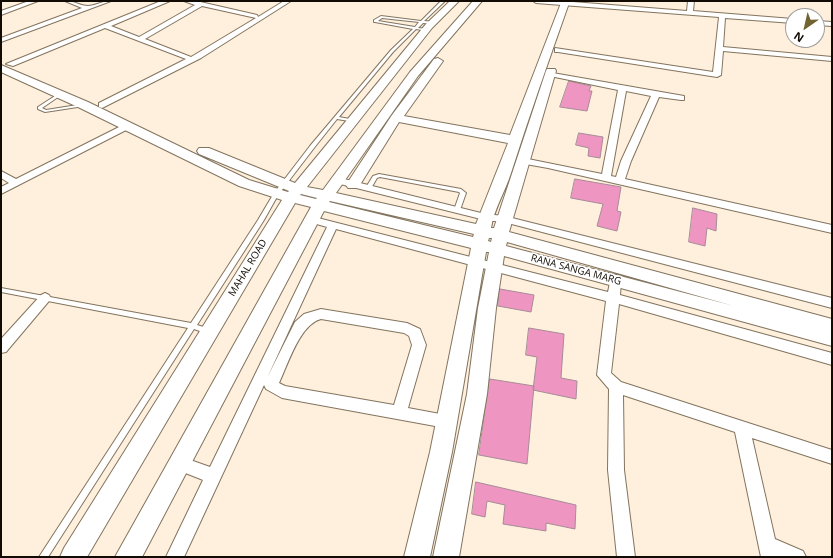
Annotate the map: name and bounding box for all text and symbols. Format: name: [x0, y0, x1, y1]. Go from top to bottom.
north arrow: [785, 8, 825, 48]
text: N: [791, 29, 806, 46]
street label: MAHAL ROAD: [226, 237, 270, 299]
street label: RANA SANGA MARG: [529, 252, 623, 288]

